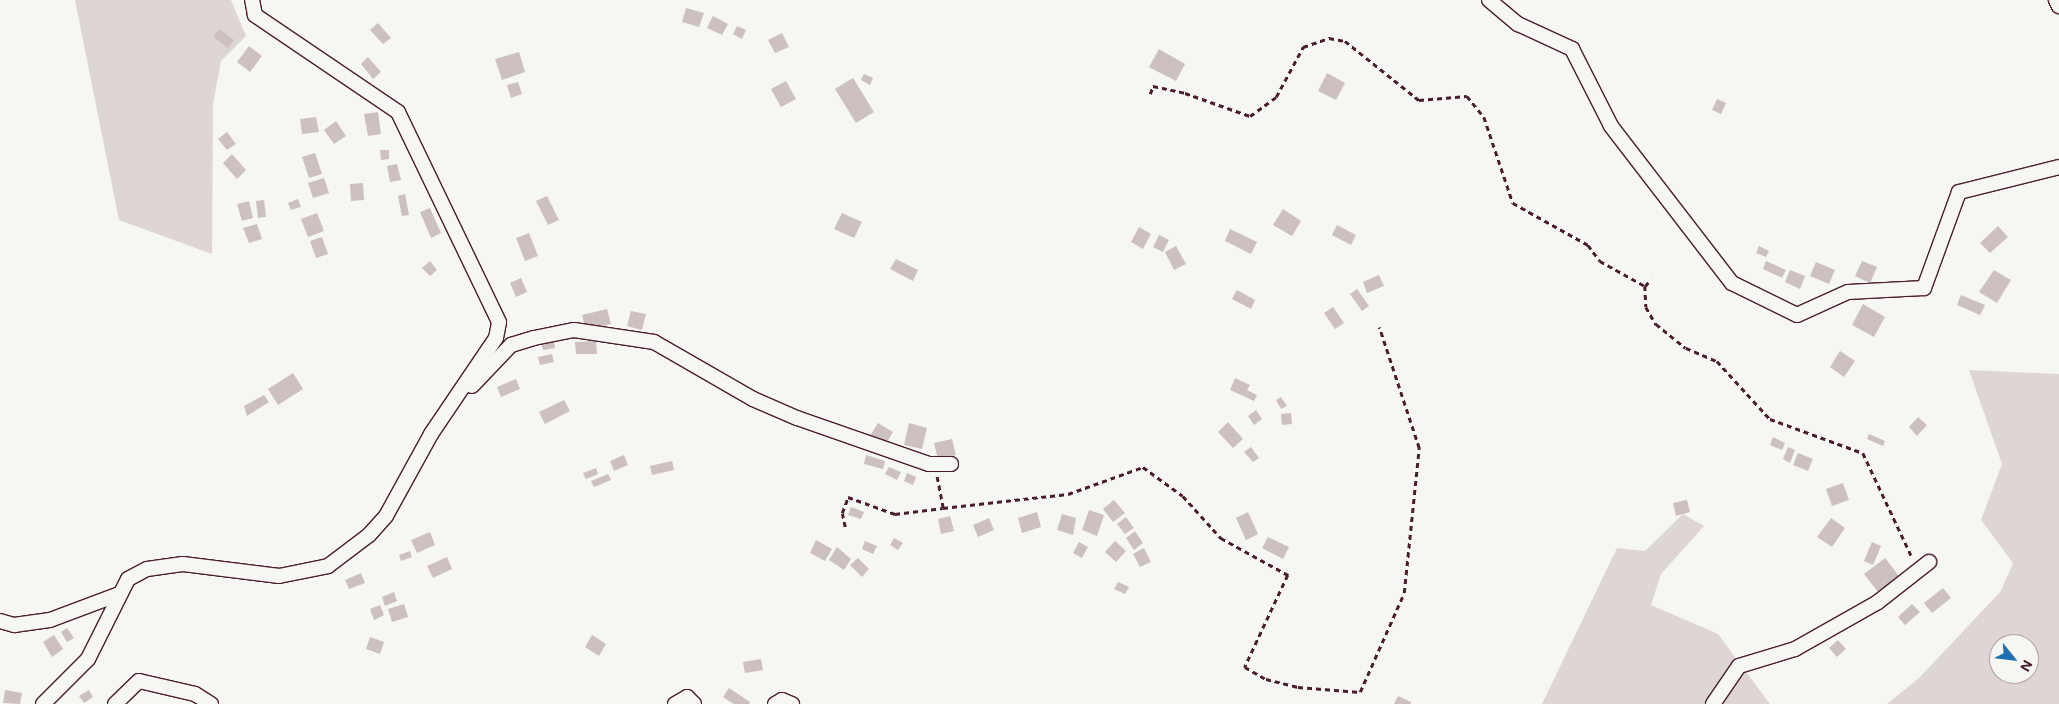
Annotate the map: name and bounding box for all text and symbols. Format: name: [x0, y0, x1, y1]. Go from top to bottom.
north arrow: [1989, 634, 2039, 684]
text: N: [2016, 657, 2038, 675]

